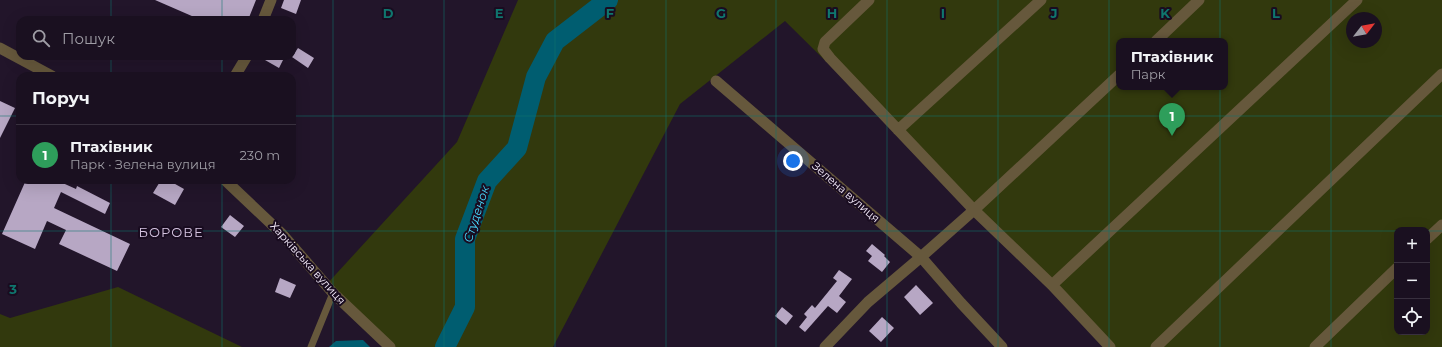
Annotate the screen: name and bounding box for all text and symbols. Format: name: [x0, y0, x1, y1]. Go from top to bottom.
text: D: [383, 5, 394, 21]
text: E: [495, 5, 504, 21]
text: F: [606, 5, 614, 21]
text: G: [716, 5, 726, 21]
text: H: [827, 5, 837, 21]
text: I: [941, 5, 945, 21]
text: J: [1049, 5, 1058, 21]
text: K: [1160, 5, 1170, 21]
text: L: [1272, 5, 1280, 21]
north arrow: [1346, 12, 1382, 48]
search box: [16, 16, 296, 60]
icon: search: [30, 27, 52, 49]
text: Пошук: [62, 29, 115, 48]
popup: [1116, 38, 1228, 90]
text: Птахівник: [1131, 47, 1213, 66]
text: Парк: [1131, 66, 1165, 82]
text: Поруч: [32, 88, 90, 108]
pin: 1: [1159, 103, 1185, 136]
text: Птахівник: [70, 137, 153, 156]
text: 1: [42, 147, 48, 163]
text: 230 m: [239, 147, 280, 163]
your location: [783, 151, 803, 171]
text: Парк · Зелена вулиця: [70, 156, 216, 172]
street label: Зелена вулиця: [809, 159, 883, 225]
water label: Студенок: [460, 183, 493, 244]
street label: Харківська вулиця: [267, 219, 349, 307]
district label: БОРОВЕ: [138, 224, 204, 240]
map controls: [1394, 227, 1430, 335]
button: +: [1394, 227, 1430, 263]
button: −: [1394, 263, 1430, 299]
text: 3: [8, 281, 17, 297]
button: locate: [1394, 299, 1430, 335]

